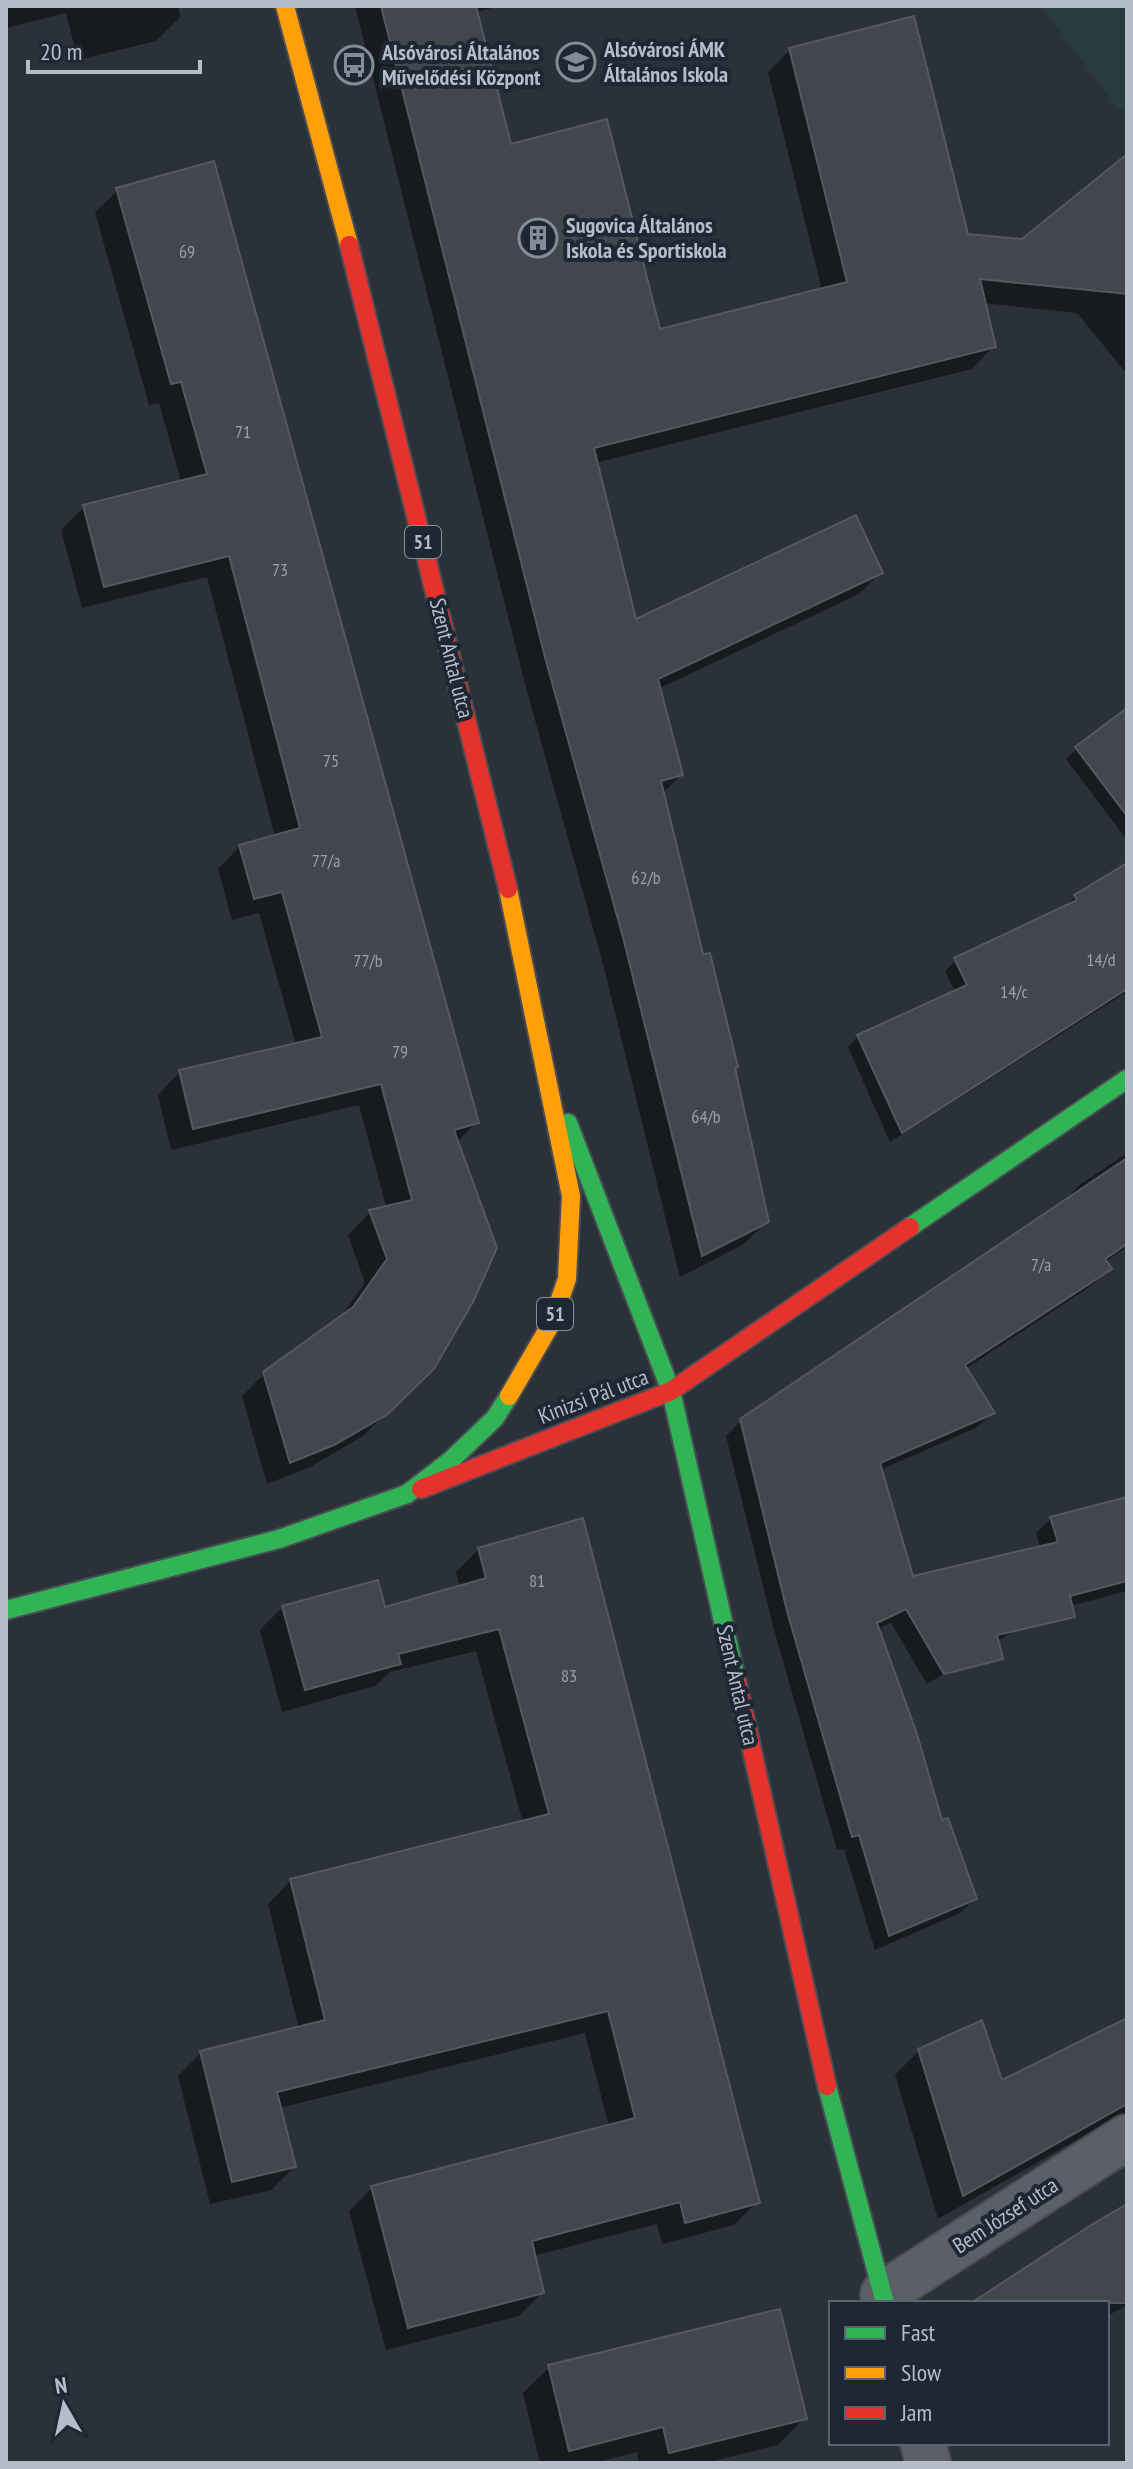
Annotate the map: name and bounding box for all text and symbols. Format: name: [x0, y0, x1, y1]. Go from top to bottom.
scale bar: [28, 24, 200, 74]
place label: Alsóvárosi ÁMK Általános Iskola: [603, 35, 728, 88]
text: 20 m: [40, 36, 82, 67]
place label: Alsóvárosi Általános Művelődési Központ: [381, 38, 541, 91]
school or university icon: Alsóvárosi ÁMK Általános Iskola: [555, 41, 597, 83]
bus stop icon: Alsóvárosi Általános Művelődési Központ: [333, 44, 375, 86]
place label: Sugovica Általános Iskola és Sportiskola: [566, 211, 727, 264]
building icon: Sugovica Általános Iskola és Sportiskola: [517, 217, 559, 259]
house number: 69: [179, 240, 195, 263]
house number: 71: [235, 420, 251, 443]
road number: 51: [405, 526, 441, 558]
house number: 73: [272, 558, 288, 581]
street label: Szent Antal utca: [424, 595, 480, 721]
house number: 75: [323, 749, 339, 772]
house number: 77/a: [312, 849, 340, 872]
house number: 62/b: [631, 866, 661, 889]
house number: 14/d: [1086, 948, 1116, 971]
house number: 77/b: [353, 949, 383, 972]
house number: 14/c: [1000, 980, 1029, 1003]
house number: 79: [392, 1040, 408, 1063]
house number: 64/b: [691, 1105, 721, 1128]
house number: 7/a: [1031, 1253, 1051, 1276]
road number: 51: [537, 1298, 573, 1330]
street label: Kinizsi Pál utca: [534, 1362, 652, 1430]
house number: 81: [529, 1569, 545, 1592]
street label: Szent Antal utca: [711, 1622, 765, 1748]
house number: 83: [561, 1664, 577, 1687]
street label: Bem József utca: [947, 2171, 1063, 2259]
legend: [829, 2301, 1109, 2445]
text: Fast: [901, 2317, 936, 2348]
text: Slow: [901, 2357, 942, 2388]
north arrow: [24, 2365, 104, 2445]
text: N: [53, 2370, 69, 2400]
text: Jam: [900, 2397, 932, 2428]

